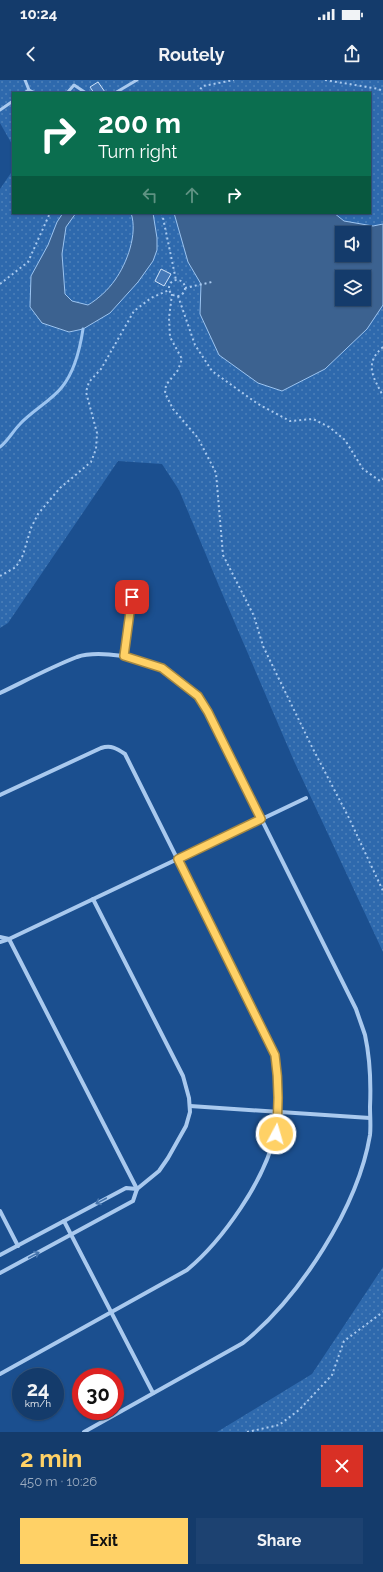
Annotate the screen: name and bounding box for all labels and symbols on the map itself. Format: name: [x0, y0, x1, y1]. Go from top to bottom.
pin: [115, 580, 149, 614]
position arrow: [255, 1113, 297, 1155]
one-way arrow: [95, 1198, 107, 1205]
one-way arrow: [28, 1250, 40, 1258]
speed limit sign: 30: [72, 1368, 124, 1420]

